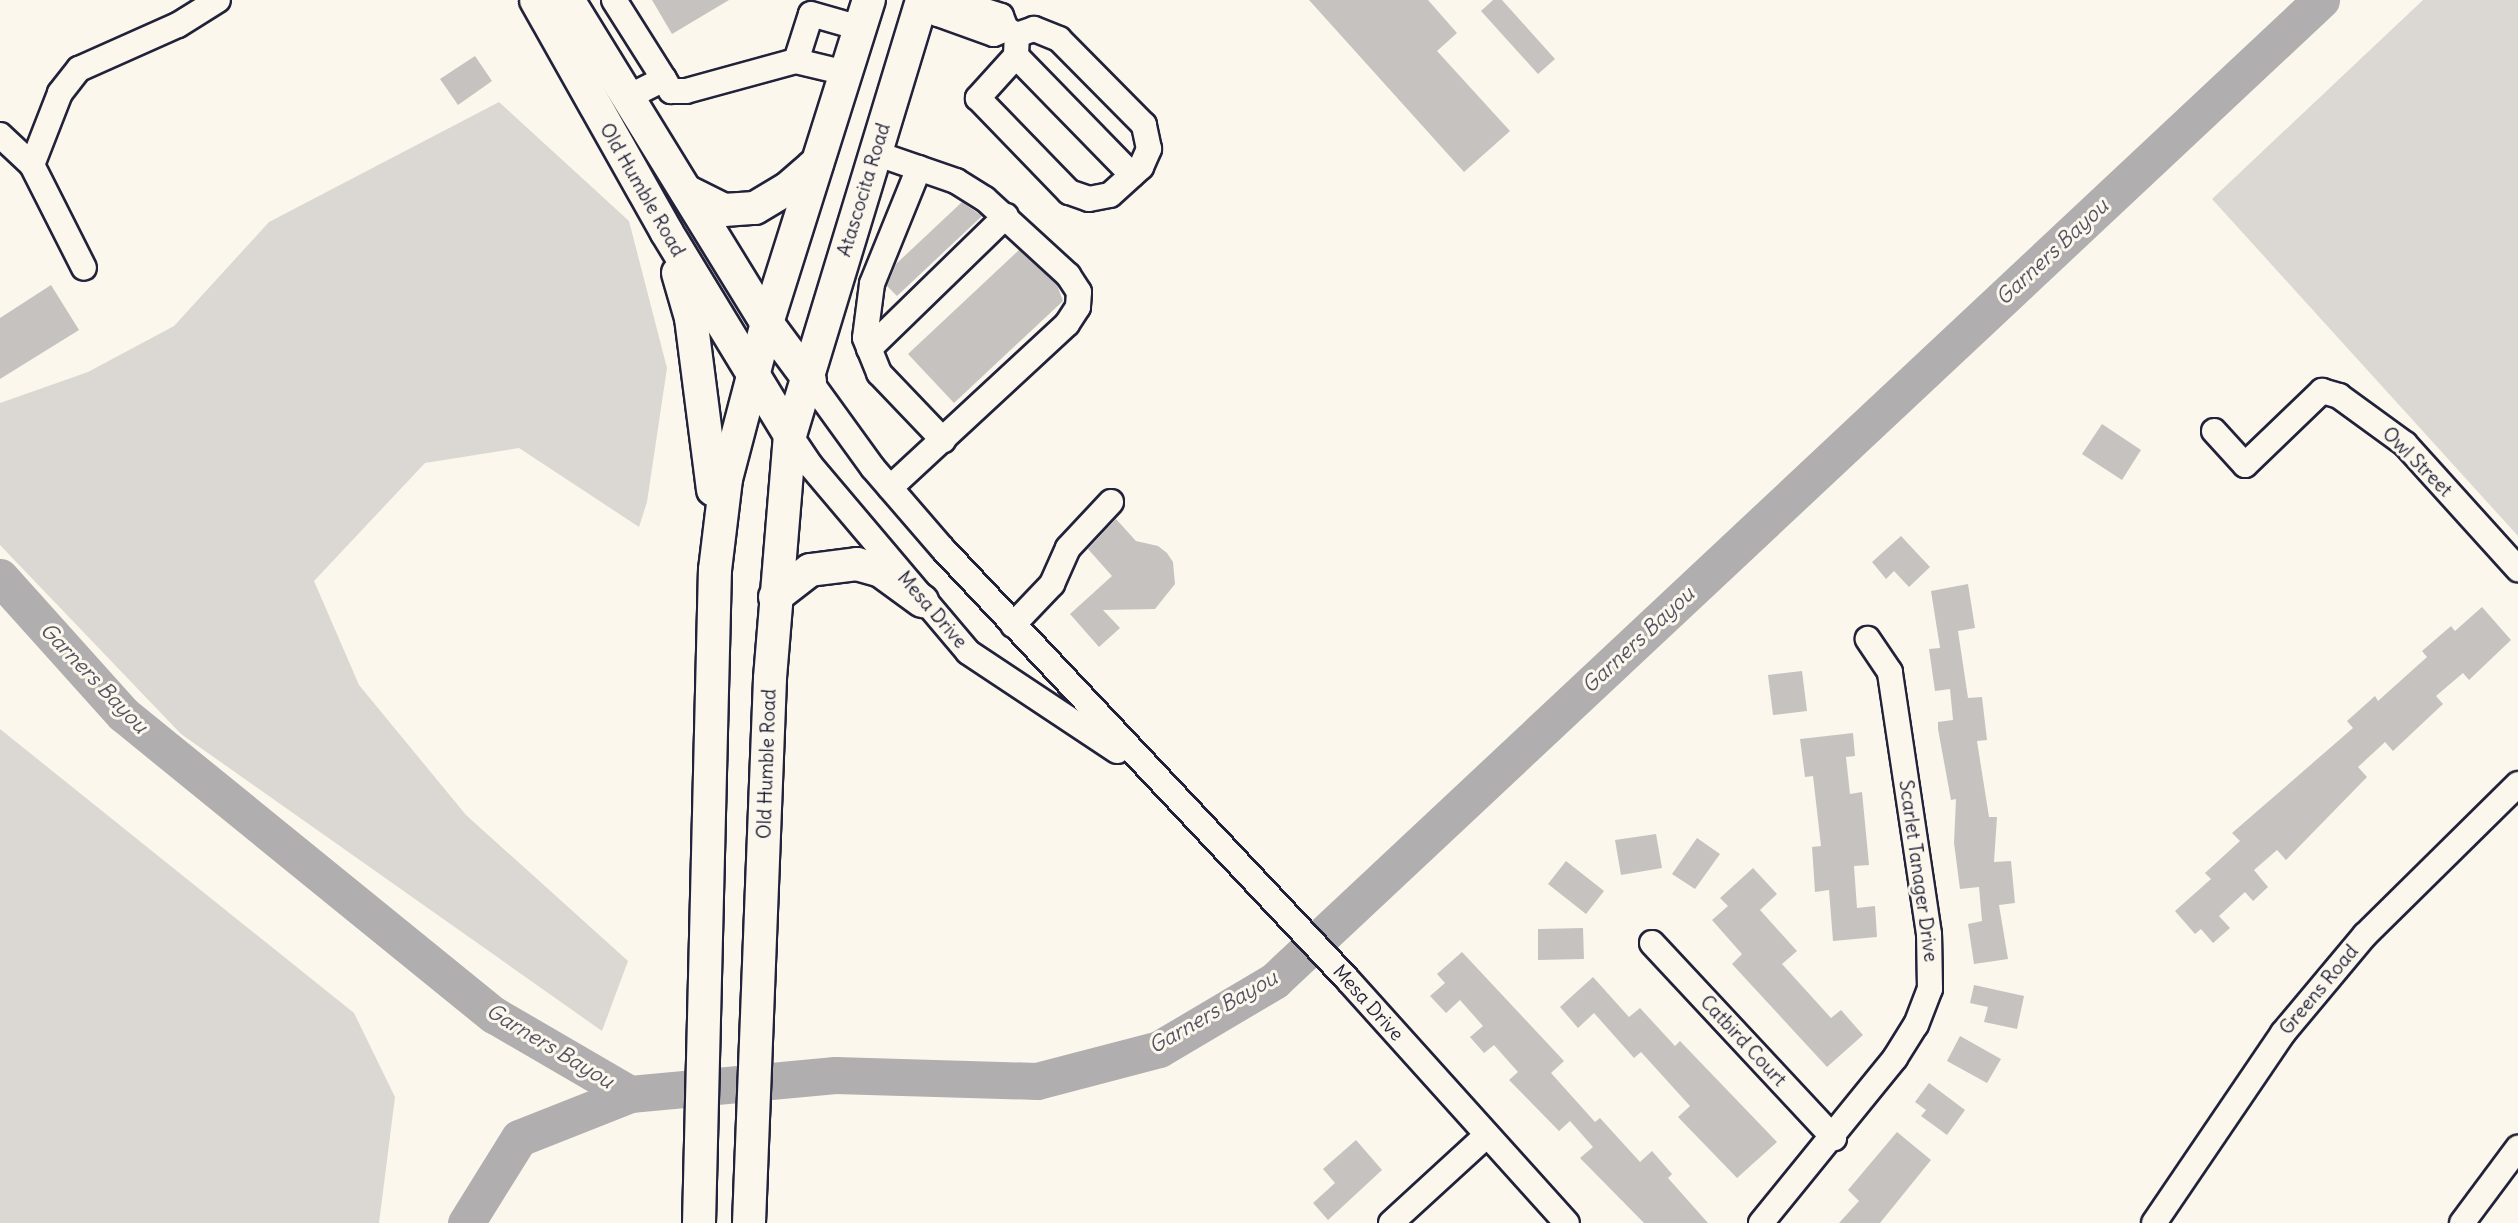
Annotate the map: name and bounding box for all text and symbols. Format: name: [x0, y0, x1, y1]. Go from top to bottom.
street label: Old Humble Road: [595, 119, 689, 261]
street label: Atascocita Road: [833, 121, 895, 259]
water label: Garners Bayou: [1991, 194, 2113, 310]
street label: Owl Street: [2377, 422, 2457, 502]
street label: Mesa Drive: [892, 567, 972, 653]
water label: Garners Bayou: [1577, 582, 1699, 698]
water label: Garners Bayou: [35, 617, 153, 739]
street label: Old Humble Road: [753, 689, 781, 839]
street label: Scarlet Tanager Drive: [1894, 779, 1942, 963]
street label: Greens Road: [2275, 940, 2363, 1040]
street label: Mesa Drive: [1328, 960, 1408, 1046]
water label: Garners Bayou: [1144, 965, 1282, 1059]
street label: Catbird Court: [1695, 991, 1791, 1091]
water label: Garners Bayou: [482, 998, 618, 1094]

